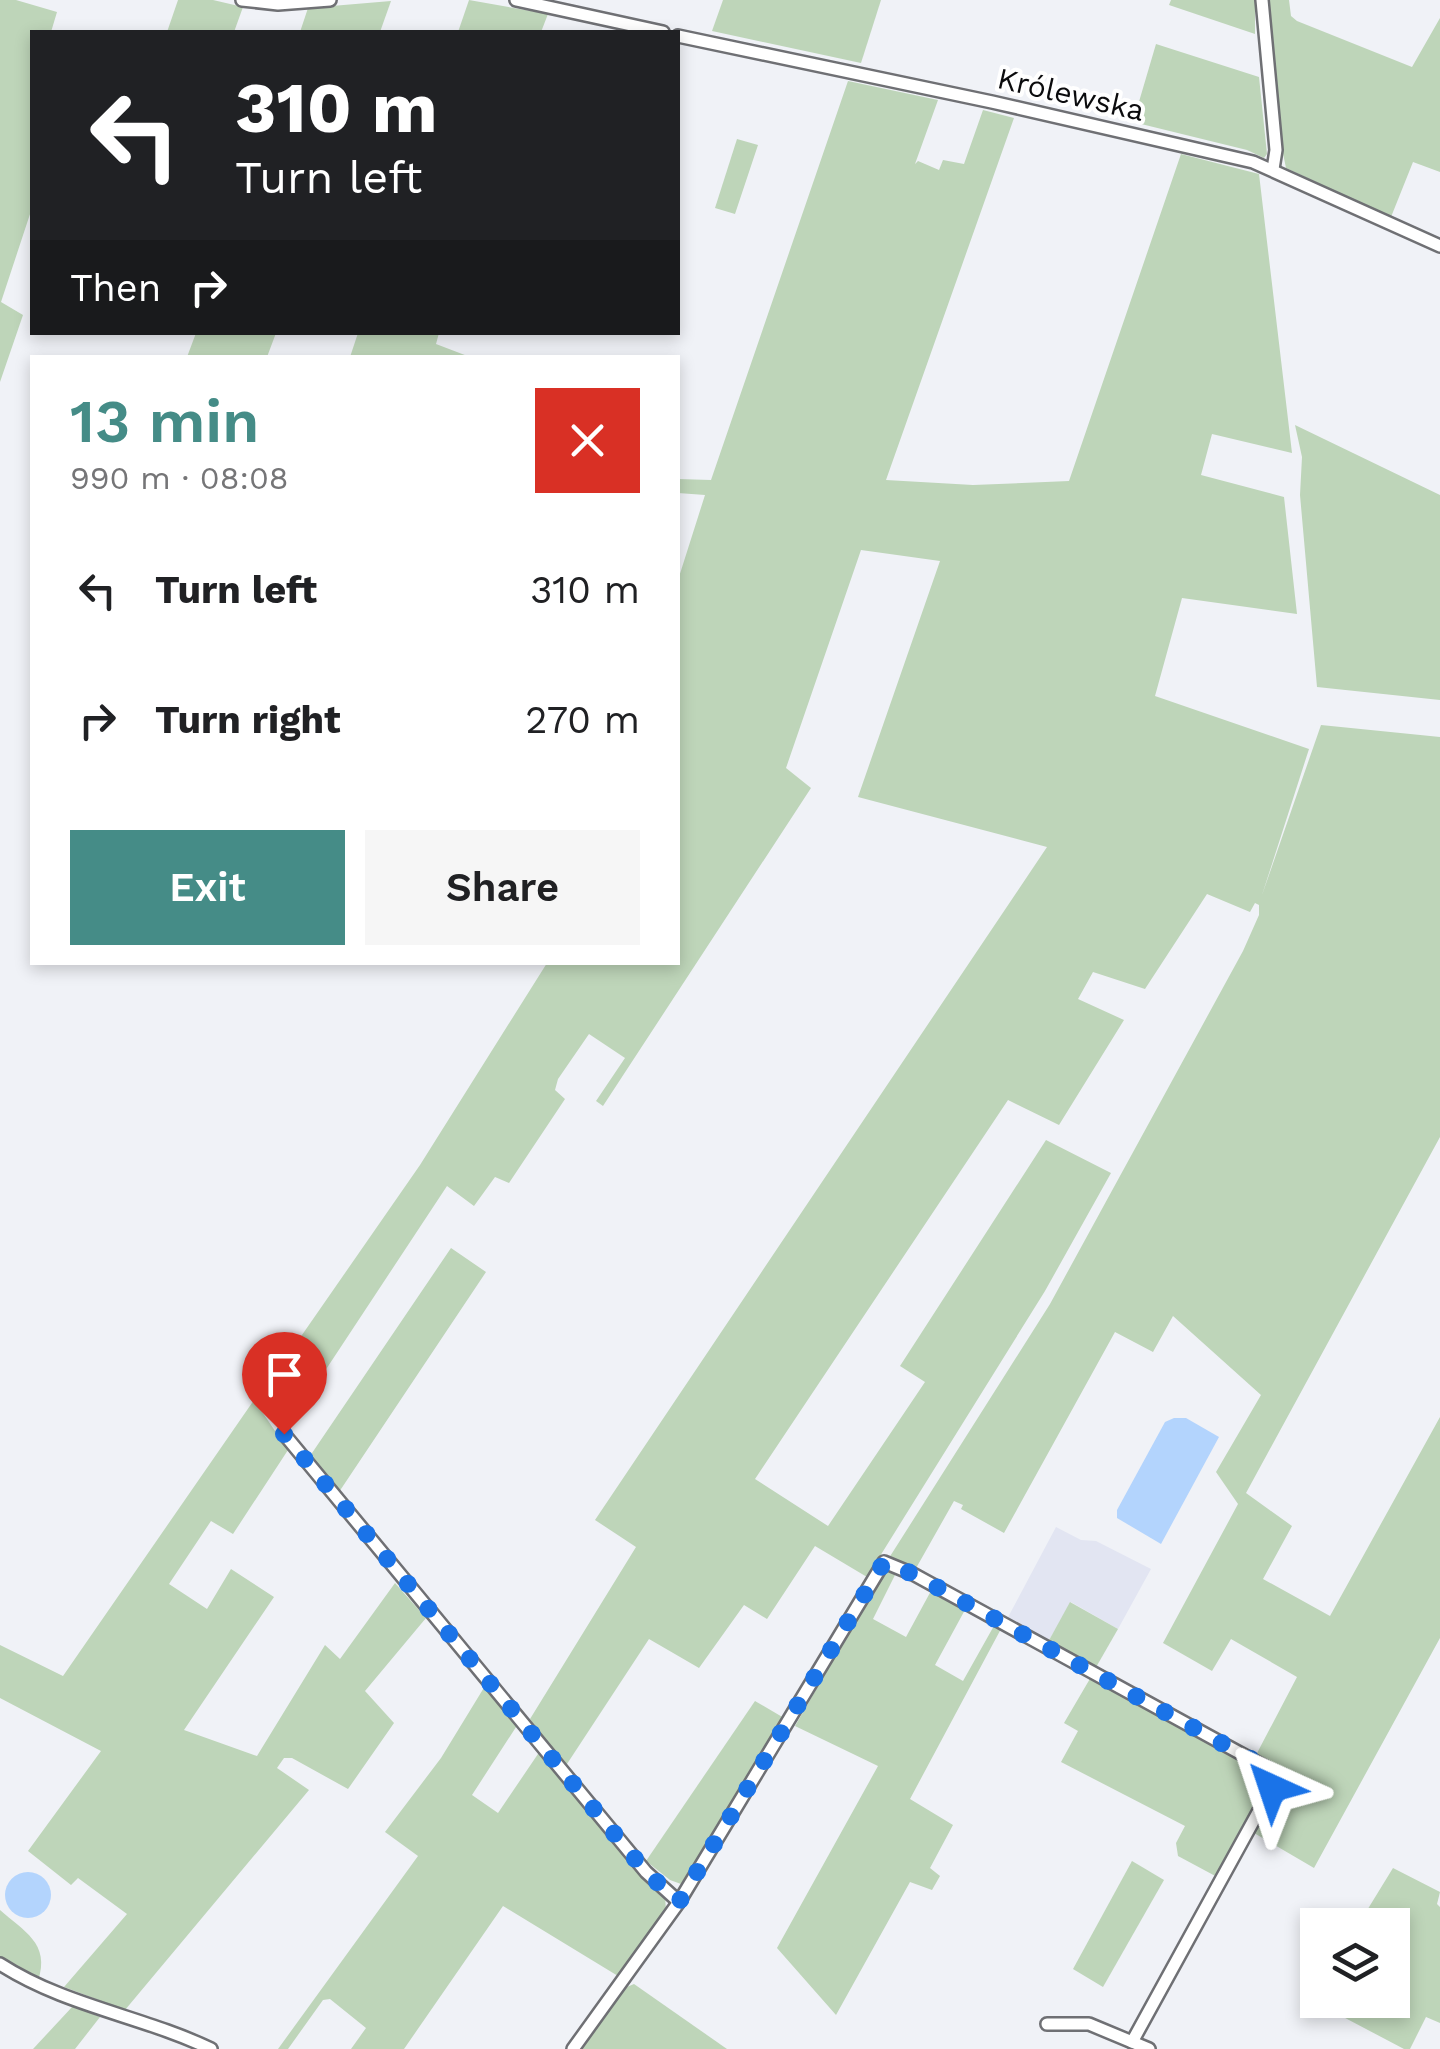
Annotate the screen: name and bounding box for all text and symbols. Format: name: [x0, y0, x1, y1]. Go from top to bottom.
street label: Królewska: [994, 60, 1148, 128]
text: 310 m: [235, 67, 438, 149]
icon: left: [70, 70, 200, 200]
text: Turn left: [235, 151, 422, 204]
icon: right: [181, 260, 236, 315]
text: Then: [70, 266, 161, 310]
text: 13 min: [70, 386, 259, 457]
button: close: [535, 388, 640, 493]
text: 990 m · 08:08: [70, 459, 289, 497]
icon: left: [70, 563, 125, 618]
text: Turn left: [155, 568, 317, 612]
text: 310 m: [530, 568, 640, 612]
icon: right: [70, 693, 125, 748]
text: Turn right: [155, 698, 341, 742]
text: 270 m: [525, 698, 640, 742]
button: Exit: [70, 830, 345, 945]
button: Share: [365, 830, 640, 945]
pin: [242, 1332, 327, 1435]
icon: arrive: [257, 1347, 312, 1402]
position arrow: [1220, 1736, 1324, 1840]
map controls: [1300, 1908, 1410, 2018]
button: layers: [1300, 1908, 1410, 2018]

